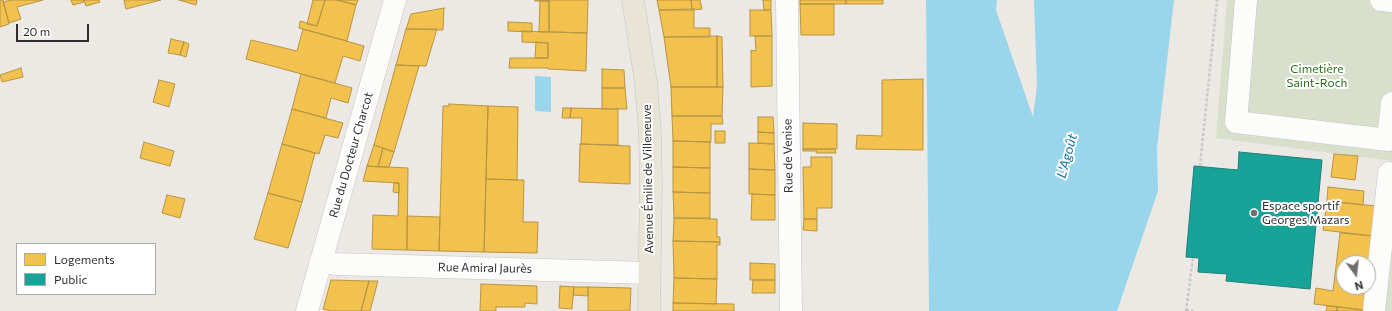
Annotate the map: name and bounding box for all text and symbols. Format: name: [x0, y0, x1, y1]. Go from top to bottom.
scale bar: [18, 16, 91, 42]
text: 20 m: [23, 24, 50, 38]
park label: Cimetière Saint-Roch: [1287, 62, 1347, 90]
street label: Rue du Docteur Charcot: [326, 91, 376, 219]
street label: Avenue Émilie de Villeneuve: [639, 104, 657, 254]
street label: Rue de Venise: [780, 119, 796, 193]
water label: L'Agoût: [1054, 132, 1080, 180]
place label: Espace sportif Georges Mazars: [1262, 199, 1349, 227]
marker: Espace sportif Georges Mazars: [1249, 208, 1259, 218]
legend: [16, 243, 156, 295]
text: Logements: [54, 252, 115, 266]
north arrow: [1336, 255, 1376, 295]
street label: Rue Amiral Jaurès: [438, 260, 532, 276]
text: Public: [54, 272, 87, 286]
text: N: [1353, 279, 1365, 293]

